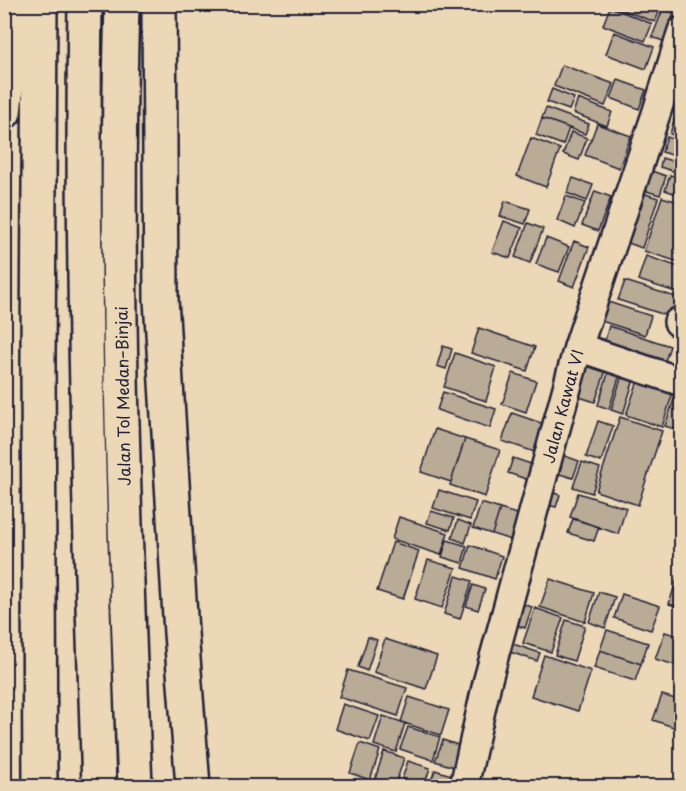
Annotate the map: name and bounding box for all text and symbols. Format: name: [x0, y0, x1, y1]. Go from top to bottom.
street label: Jalan Tol Medan–Binjai: [108, 306, 136, 486]
street label: Jalan Kawat VI: [535, 347, 589, 465]

